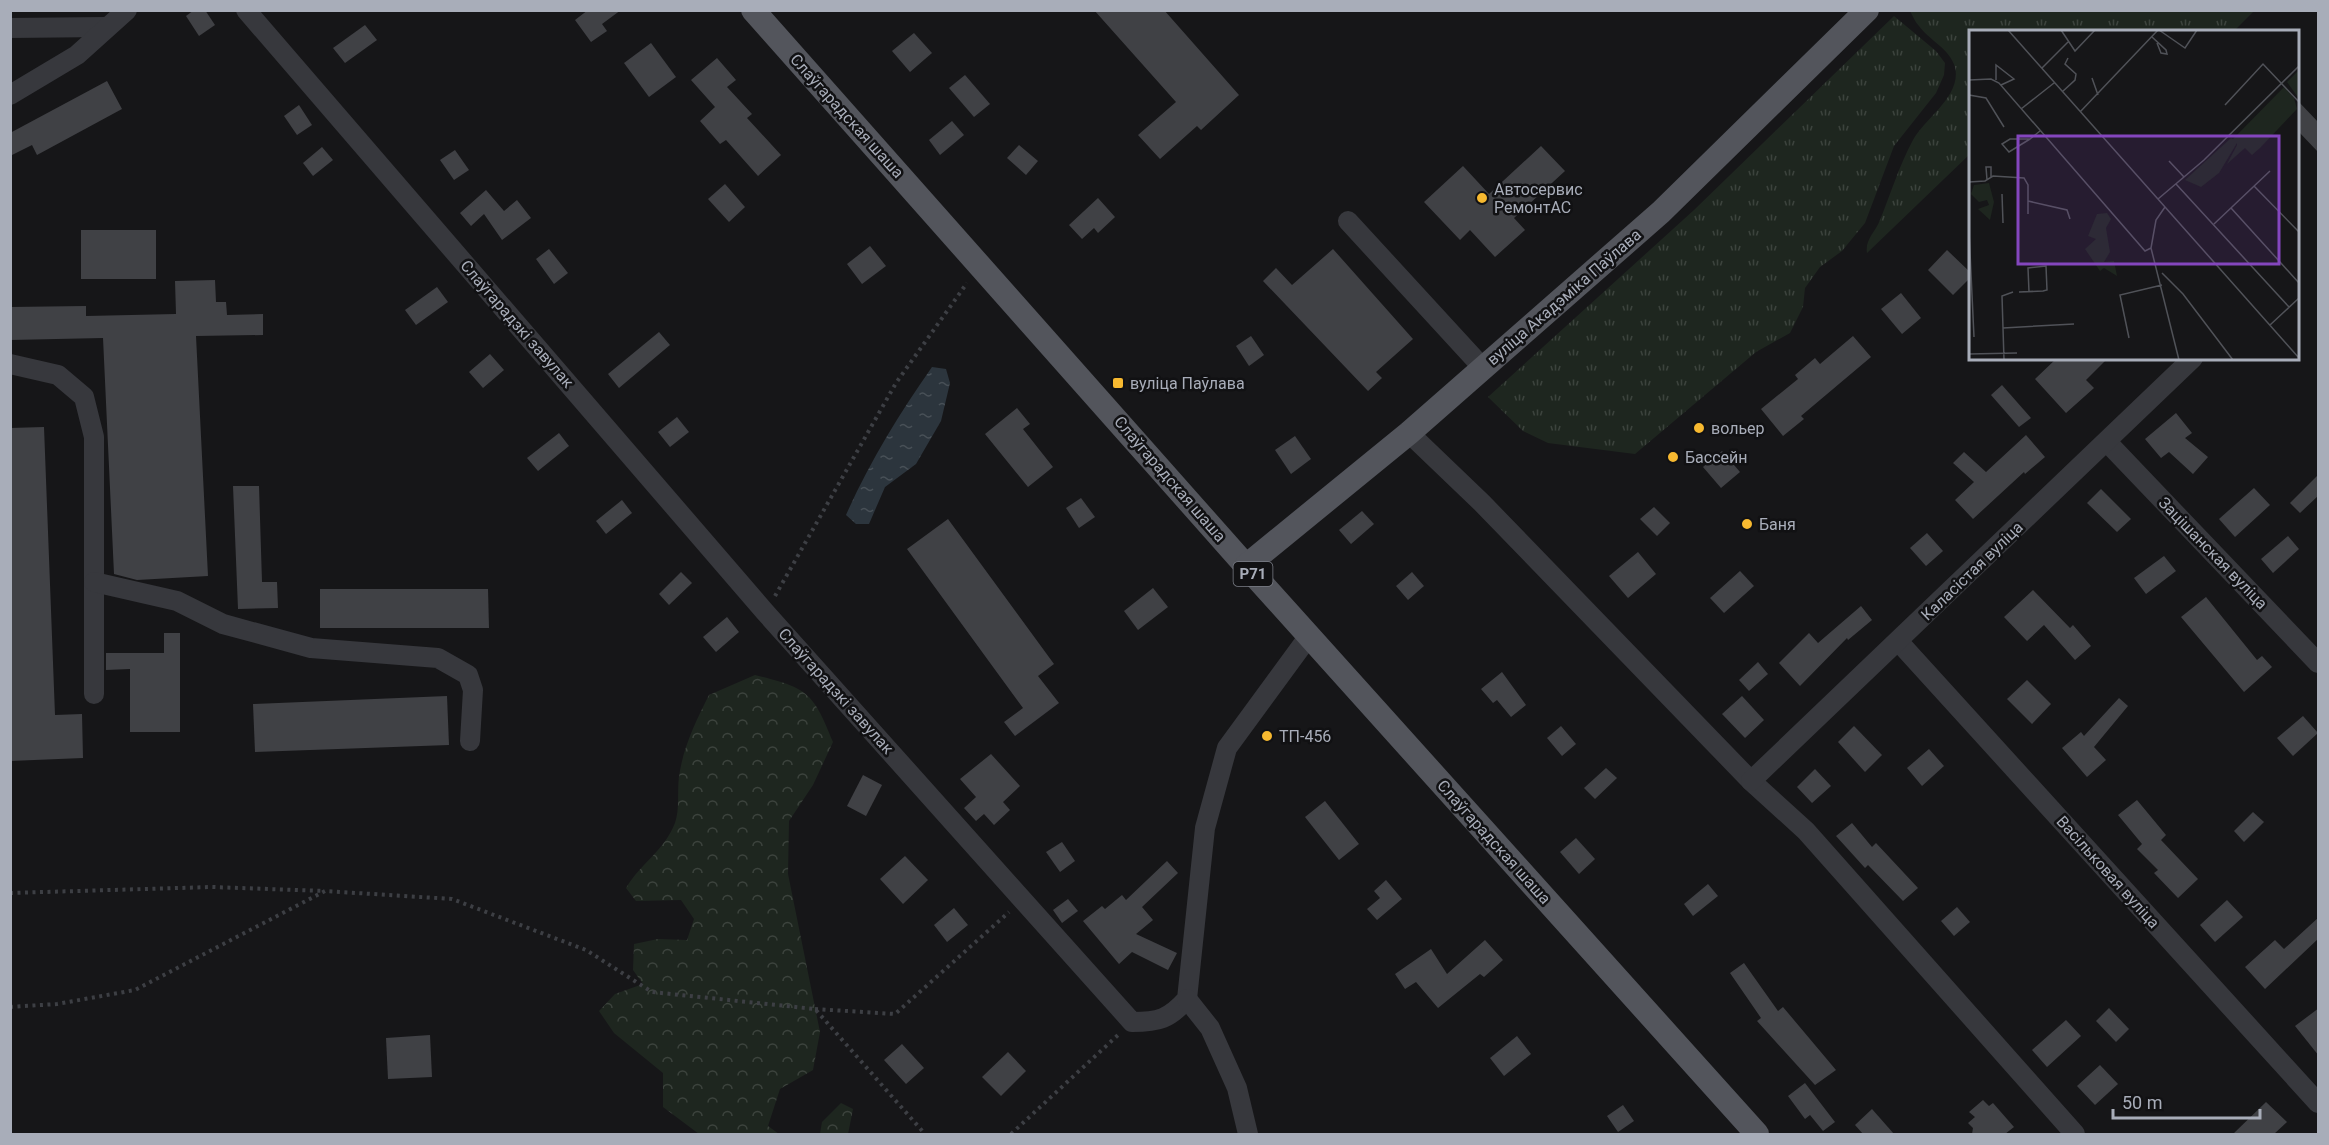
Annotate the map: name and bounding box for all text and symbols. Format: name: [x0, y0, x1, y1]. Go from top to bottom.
inset map: [1969, 30, 2299, 360]
street label: Слаўгарадская шаша: [786, 50, 908, 182]
place label: Автосервис РемонтАС: [1494, 180, 1583, 217]
marker: Автосервис РемонтАС: [1475, 191, 1489, 205]
street label: вуліца Акадэміка Паўлава: [1483, 225, 1645, 369]
street label: Слаўгарадзкі завулак: [456, 256, 578, 392]
place label: вуліца Паўлава: [1130, 374, 1245, 393]
marker: вуліца Паўлава: [1111, 376, 1125, 390]
street label: Слаўгарадская шаша: [1110, 412, 1230, 546]
place label: вольер: [1711, 419, 1765, 438]
marker: вольер: [1692, 421, 1706, 435]
place label: Бассейн: [1685, 448, 1747, 467]
marker: Бассейн: [1666, 450, 1680, 464]
street label: Зацішанская вуліца: [2155, 493, 2271, 613]
place label: Баня: [1759, 515, 1796, 534]
marker: Баня: [1740, 517, 1754, 531]
street label: Каласістая вуліца: [1917, 518, 2027, 624]
road number: Р71: [1234, 562, 1272, 586]
street label: Слаўгарадзкі завулак: [774, 624, 898, 758]
place label: ТП-456: [1279, 727, 1331, 746]
marker: ТП-456: [1260, 729, 1274, 743]
street label: Слаўгарадская шаша: [1433, 776, 1555, 908]
street label: Васільковая вуліца: [2053, 812, 2163, 932]
scale bar: [2113, 1082, 2260, 1120]
text: 50 m: [2122, 1092, 2162, 1113]

